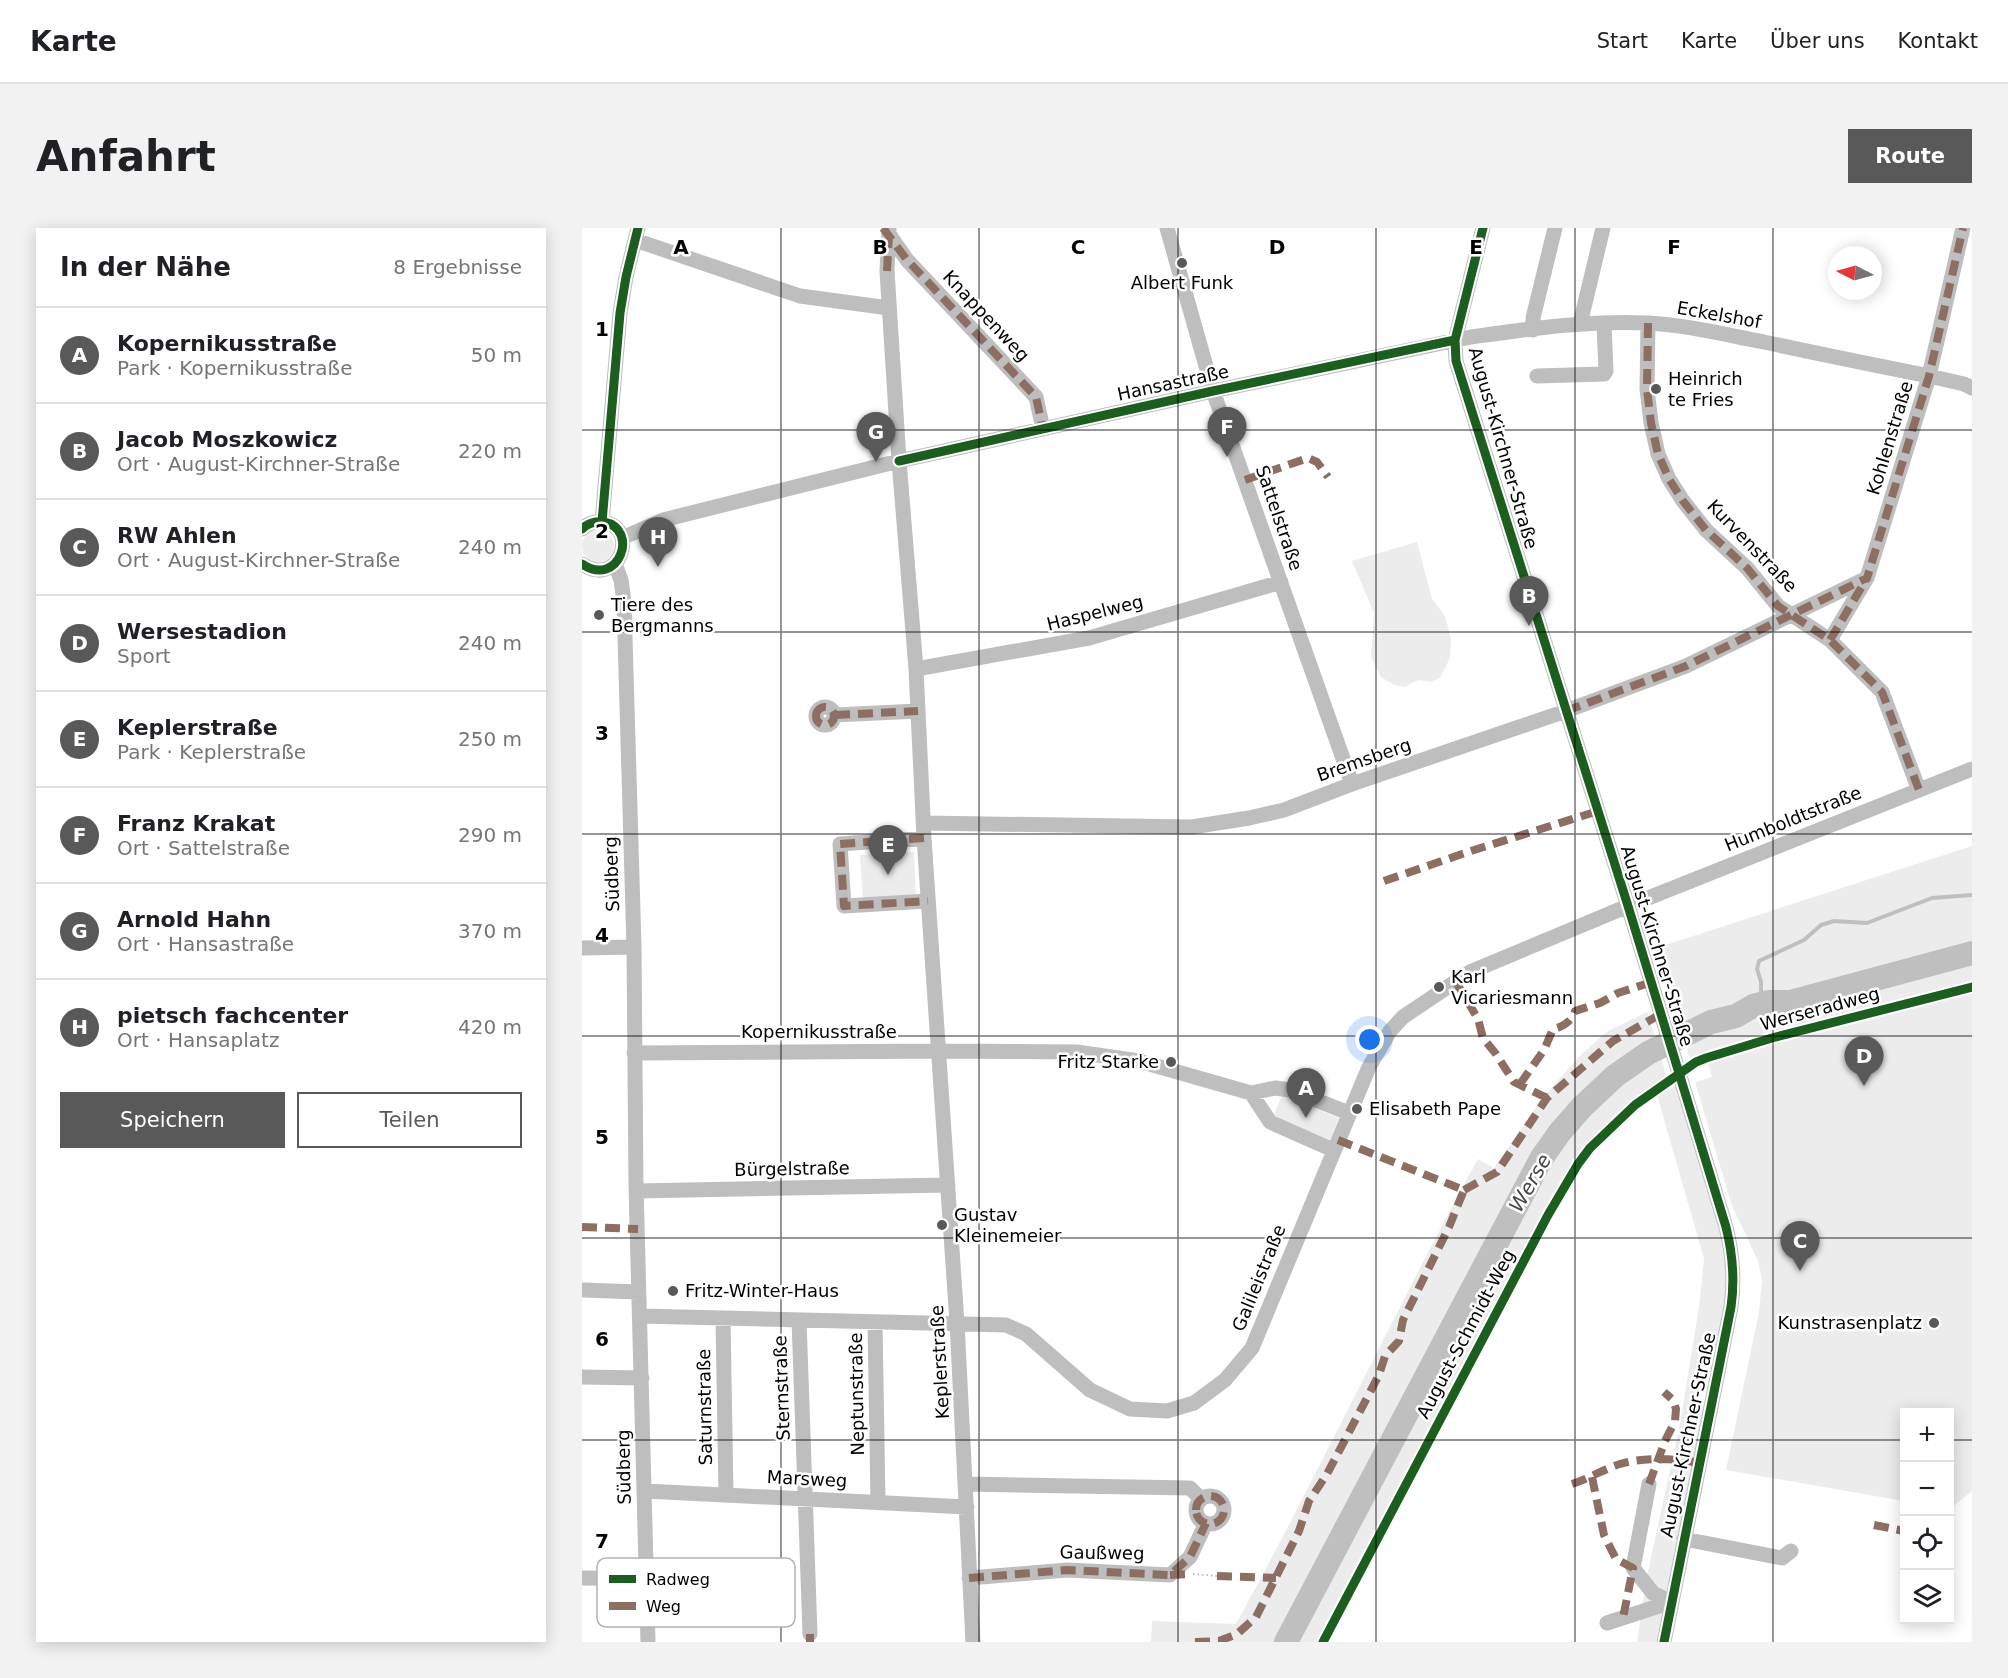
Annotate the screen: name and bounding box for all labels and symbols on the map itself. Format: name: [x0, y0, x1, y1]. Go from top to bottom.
text: A: [673, 235, 689, 259]
text: B: [872, 235, 888, 259]
text: C: [1071, 235, 1085, 259]
text: D: [1269, 235, 1285, 259]
text: E: [1469, 235, 1483, 259]
text: F: [1667, 235, 1681, 259]
north arrow: [1828, 246, 1882, 300]
marker: Albert Funk: [1175, 256, 1189, 270]
street label: Knappenweg: [939, 266, 1034, 366]
place label: Albert Funk: [1131, 272, 1234, 293]
street label: Eckelshof: [1675, 297, 1764, 332]
text: 1: [595, 317, 609, 341]
street label: August-Kirchner-Straße: [1465, 344, 1542, 551]
street label: Hansastraße: [1115, 360, 1231, 405]
place label: Heinrich te Fries: [1668, 368, 1743, 410]
street label: Kohlenstraße: [1862, 378, 1917, 497]
marker: Heinrich te Fries: [1649, 382, 1663, 396]
pin: F: [1208, 408, 1246, 457]
pin: G: [856, 412, 896, 462]
street label: Sattelstraße: [1252, 462, 1307, 573]
street label: Kurvenstraße: [1703, 495, 1802, 596]
pin: H: [638, 518, 678, 567]
text: 2: [595, 519, 609, 543]
pin: B: [1510, 576, 1548, 626]
street label: Haspelweg: [1044, 590, 1145, 635]
place label: Tiere des Bergmanns: [610, 594, 714, 636]
marker: Tiere des Bergmanns: [592, 608, 606, 622]
text: 3: [595, 721, 609, 745]
street label: Bremsberg: [1314, 734, 1414, 785]
street label: Humboldtstraße: [1721, 782, 1864, 856]
pin: E: [868, 826, 908, 875]
street label: Südberg: [600, 836, 623, 912]
street label: August-Kirchner-Straße: [1617, 843, 1698, 1049]
text: 4: [595, 923, 609, 947]
place label: Karl Vicariesmann: [1451, 966, 1573, 1008]
marker: Karl Vicariesmann: [1432, 980, 1446, 994]
street label: Werseradweg: [1758, 982, 1882, 1035]
street label: Kopernikusstraße: [741, 1021, 897, 1042]
your location: [1355, 1025, 1384, 1054]
pin: D: [1844, 1036, 1884, 1086]
place label: Fritz Starke: [1058, 1051, 1159, 1072]
marker: Fritz Starke: [1164, 1055, 1178, 1069]
pin: A: [1286, 1068, 1326, 1118]
place label: Elisabeth Pape: [1369, 1098, 1501, 1119]
marker: Elisabeth Pape: [1350, 1102, 1364, 1116]
text: 5: [595, 1125, 609, 1149]
water label: Werse: [1504, 1150, 1556, 1216]
street label: Bürgelstraße: [734, 1157, 850, 1180]
place label: Gustav Kleinemeier: [954, 1204, 1062, 1246]
marker: Gustav Kleinemeier: [935, 1218, 949, 1232]
street label: Galileistraße: [1228, 1221, 1290, 1334]
pin: C: [1780, 1222, 1820, 1271]
street label: August-Schmidt-Weg: [1412, 1246, 1519, 1422]
place label: Fritz-Winter-Haus: [685, 1280, 839, 1301]
marker: Fritz-Winter-Haus: [666, 1284, 680, 1298]
street label: Keplerstraße: [926, 1304, 953, 1420]
place label: Kunstrasenplatz: [1778, 1312, 1922, 1333]
marker: Kunstrasenplatz: [1927, 1316, 1941, 1330]
text: 6: [595, 1327, 609, 1351]
street label: August-Kirchner-Straße: [1655, 1330, 1720, 1539]
street label: Neptunstraße: [845, 1332, 868, 1456]
street label: Sternstraße: [769, 1335, 794, 1441]
street label: Saturnstraße: [693, 1348, 716, 1466]
street label: Südberg: [612, 1429, 635, 1505]
street label: Marsweg: [766, 1466, 848, 1491]
text: 7: [595, 1529, 609, 1553]
street label: Gaußweg: [1059, 1541, 1145, 1564]
legend: [597, 1558, 795, 1627]
text: Radweg: [646, 1570, 710, 1589]
text: Weg: [646, 1597, 681, 1616]

